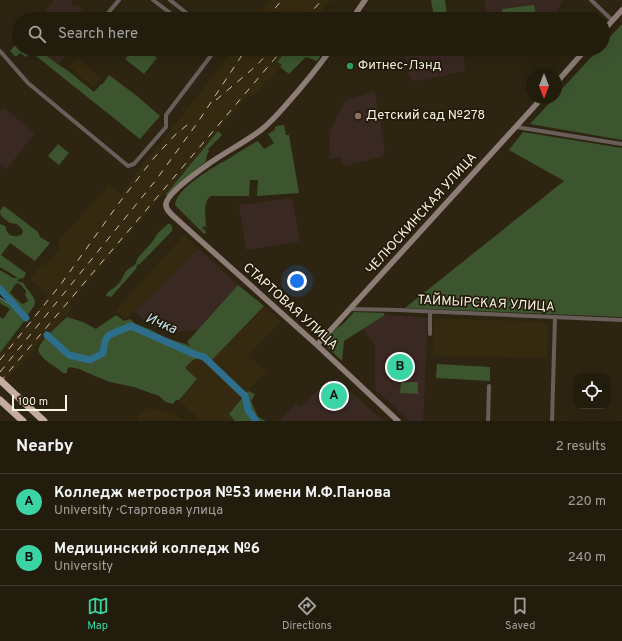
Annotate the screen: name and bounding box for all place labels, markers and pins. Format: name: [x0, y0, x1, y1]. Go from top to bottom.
place label: Фитнес-Лэнд: [358, 58, 442, 74]
marker: Фитнес-Лэнд: [345, 61, 355, 71]
place label: Детский сад №278: [366, 108, 485, 124]
marker: Детский сад №278: [353, 111, 363, 121]
pin: B: [387, 352, 413, 382]
pin: A: [321, 381, 347, 411]

